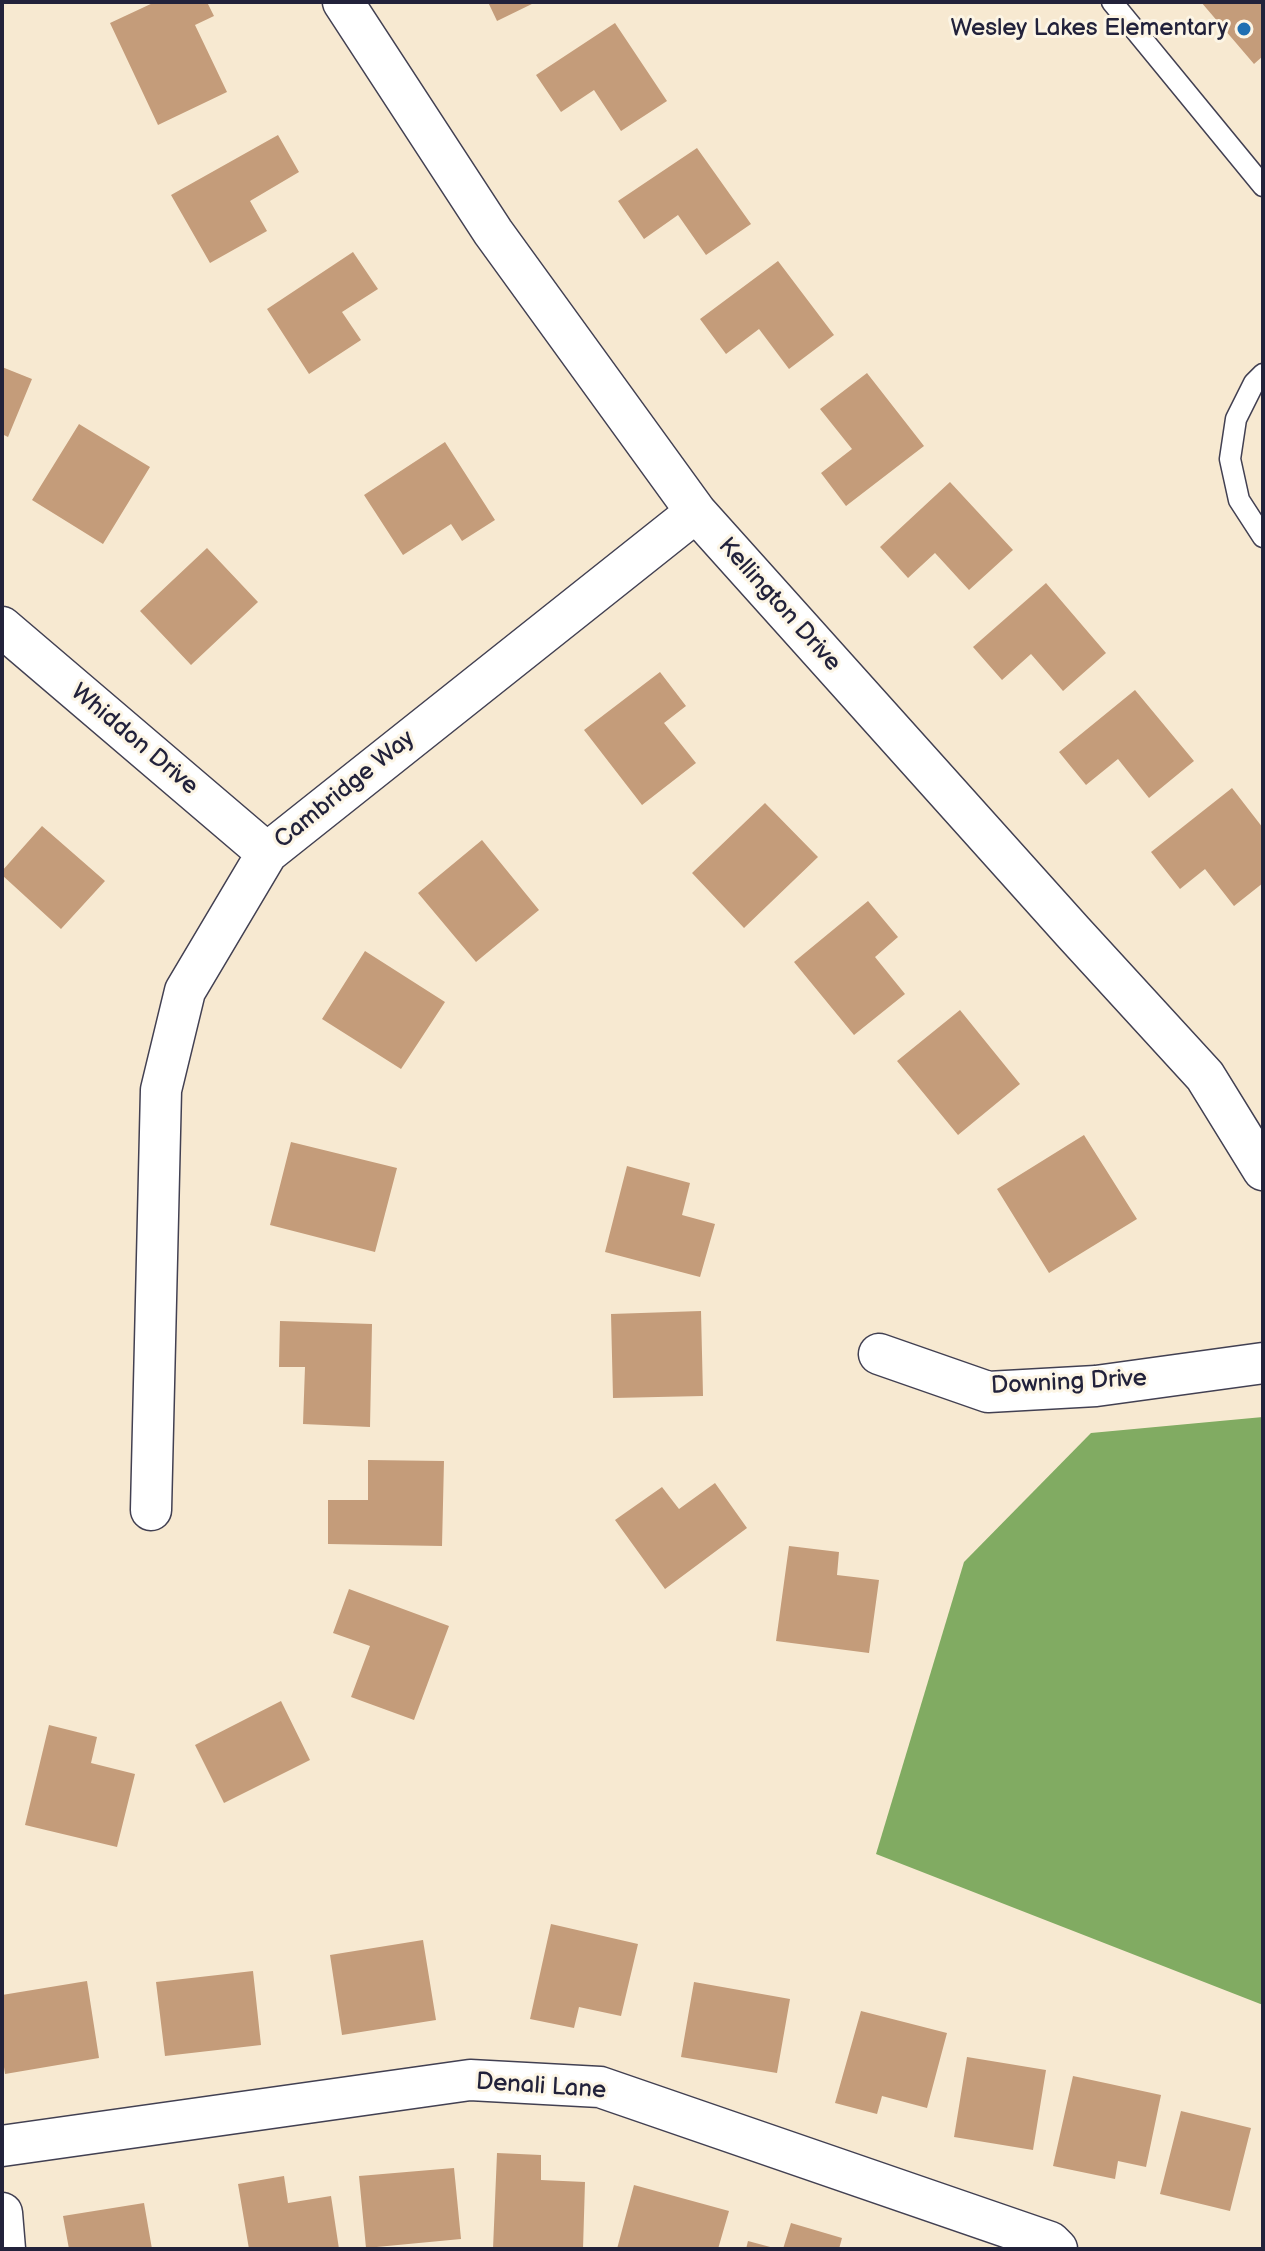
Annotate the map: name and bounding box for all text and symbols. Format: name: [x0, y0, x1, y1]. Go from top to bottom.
place label: Wesley Lakes Elementary: [950, 15, 1228, 43]
marker: Wesley Lakes Elementary: [1235, 20, 1253, 38]
street label: Kellington Drive: [711, 532, 847, 678]
street label: Whiddon Drive: [64, 678, 204, 802]
street label: Cambridge Way: [269, 725, 421, 855]
street label: Downing Drive: [990, 1365, 1148, 1401]
street label: Denali Lane: [475, 2068, 607, 2106]

